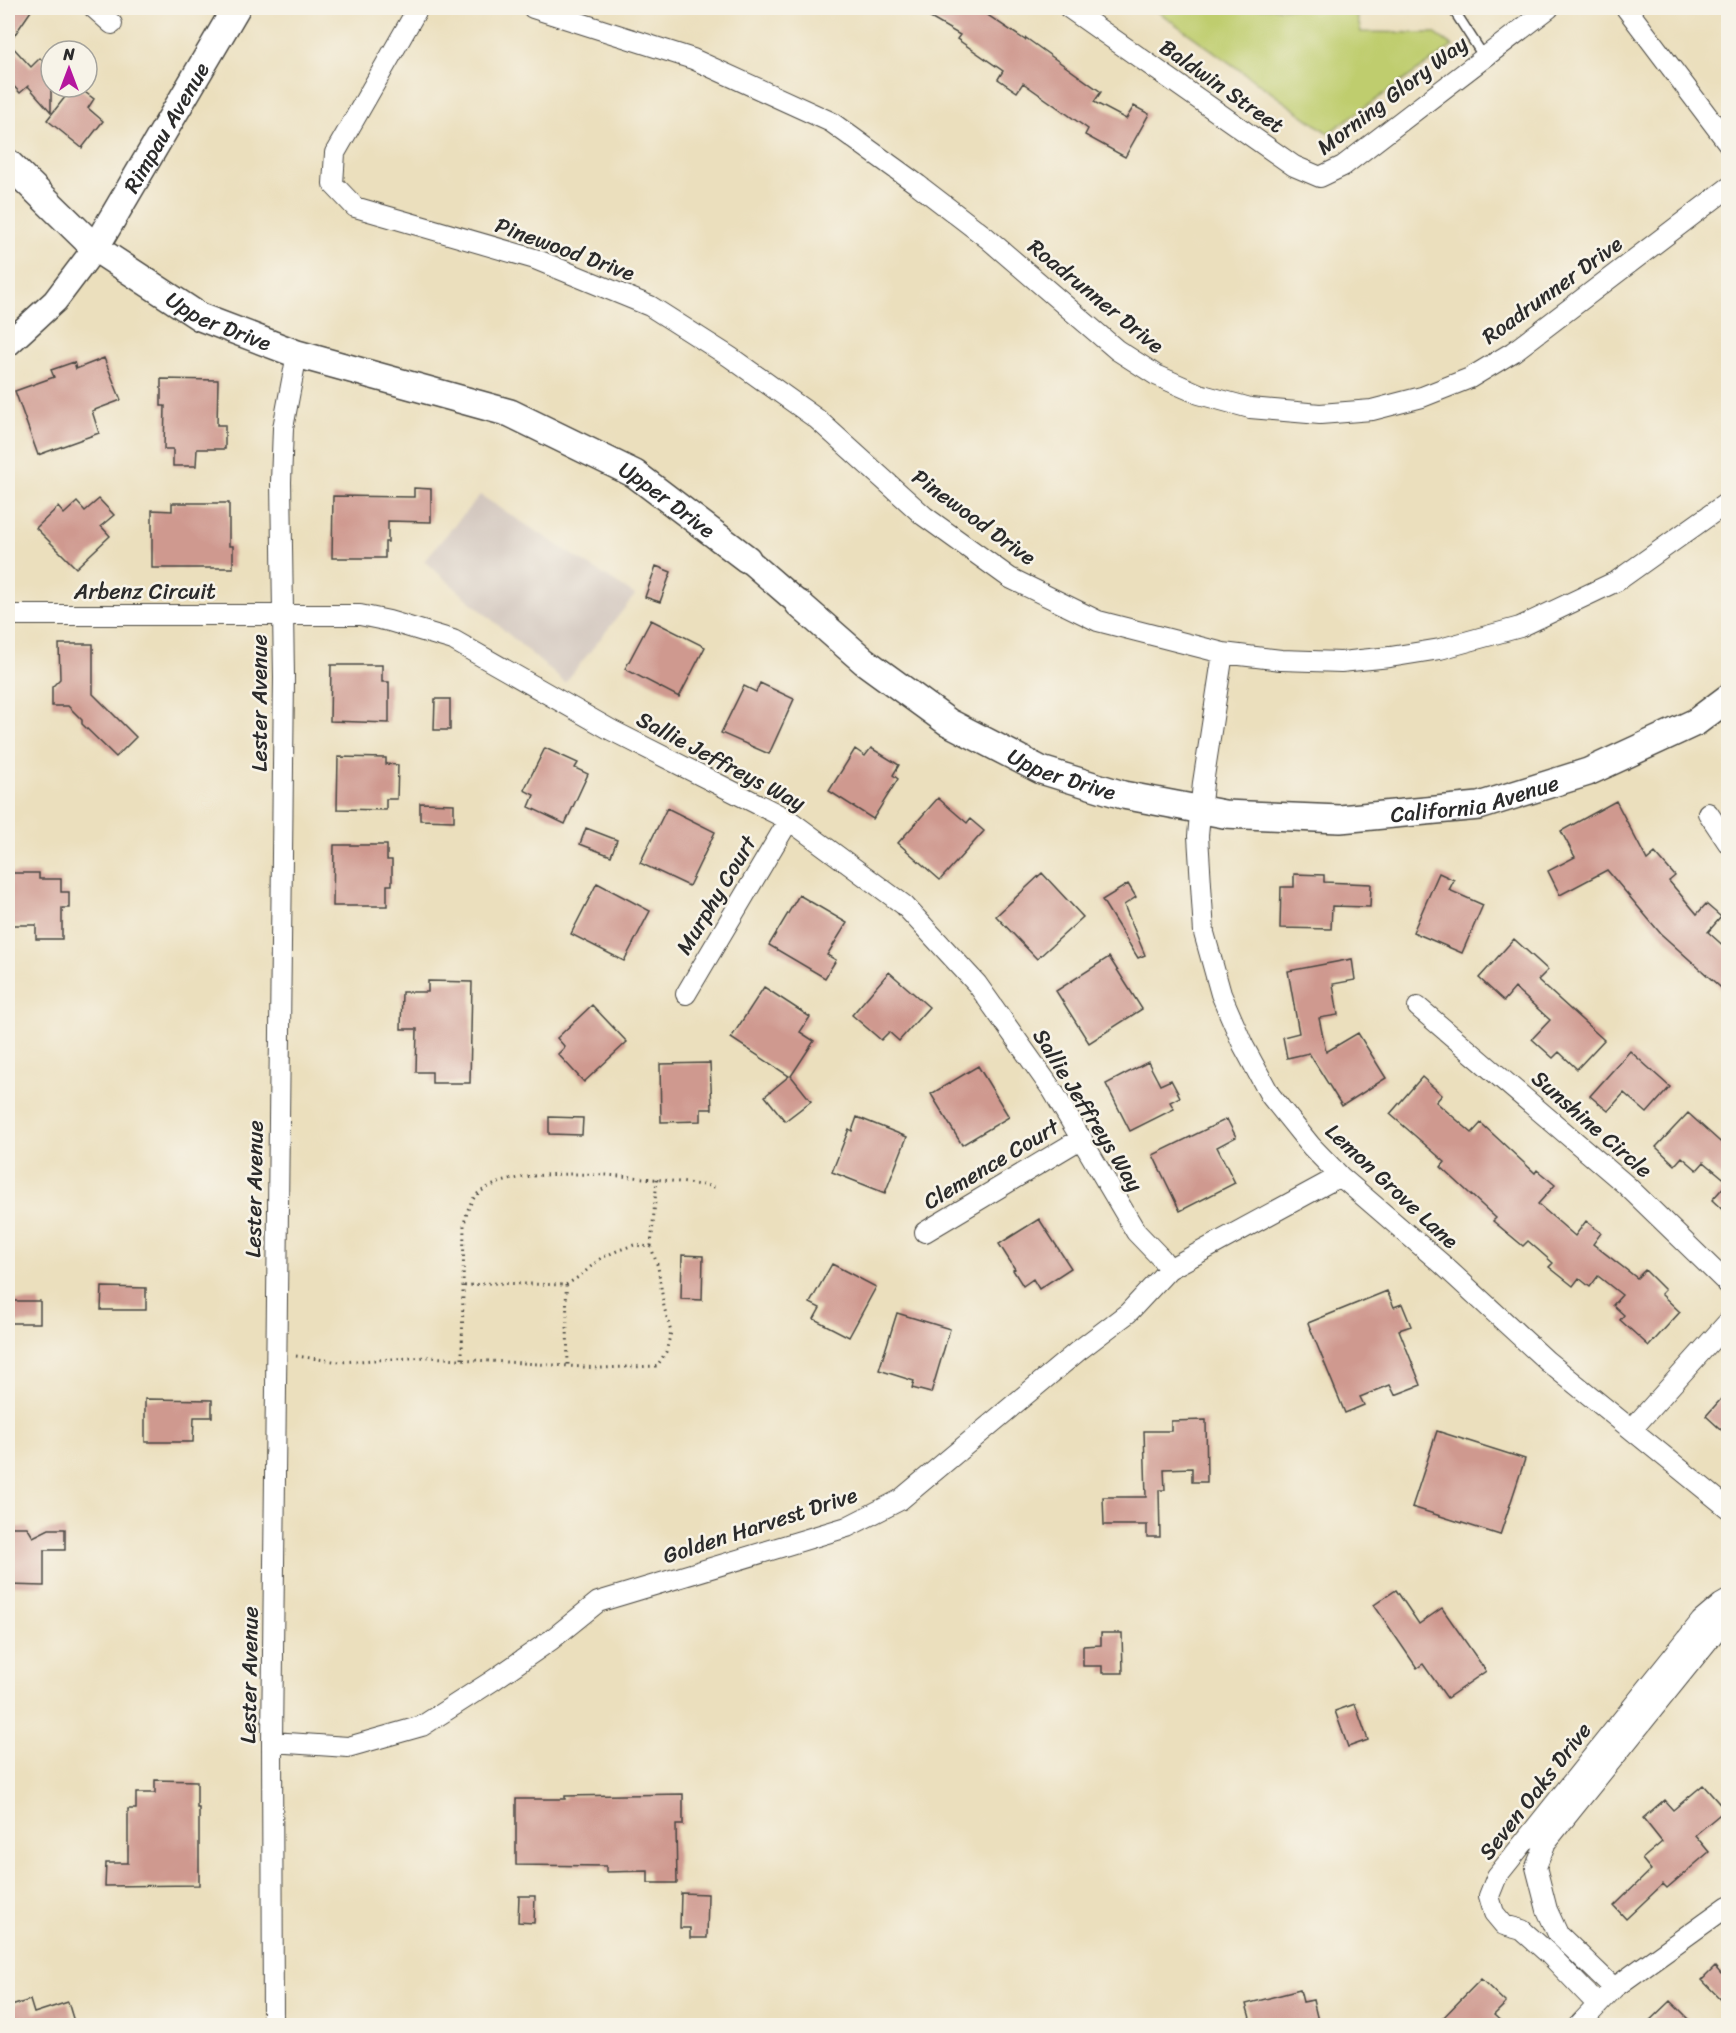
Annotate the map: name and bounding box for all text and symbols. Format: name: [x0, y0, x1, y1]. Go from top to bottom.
street label: Morning Glory Way: [1308, 24, 1477, 165]
street label: Baldwin Street: [1151, 28, 1293, 144]
north arrow: [39, 39, 99, 99]
text: N: [62, 40, 75, 69]
street label: Rimpau Avenue: [112, 54, 220, 200]
street label: Pinewood Drive: [490, 206, 641, 292]
street label: Roadrunner Drive: [1473, 225, 1631, 355]
street label: Roadrunner Drive: [1019, 228, 1173, 364]
street label: Upper Drive: [158, 280, 278, 362]
street label: Upper Drive: [612, 450, 725, 549]
street label: Pinewood Drive: [903, 458, 1045, 576]
street label: Arbenz Circuit: [73, 572, 216, 611]
street label: Lester Avenue: [240, 634, 279, 772]
street label: Sallie Jeffreys Way: [629, 700, 813, 822]
street label: Upper Drive: [1001, 736, 1121, 811]
street label: California Avenue: [1389, 763, 1564, 834]
street label: Murphy Court: [665, 827, 768, 962]
street label: Sallie Jeffreys Way: [1022, 1020, 1154, 1200]
street label: Sunshine Circle: [1522, 1060, 1662, 1188]
street label: Clemence Court: [915, 1107, 1068, 1220]
street label: Lemon Grove Lane: [1316, 1113, 1468, 1259]
street label: Lester Avenue: [233, 1120, 275, 1258]
street label: Golden Harvest Drive: [658, 1475, 863, 1575]
street label: Lester Avenue: [228, 1606, 270, 1744]
street label: Seven Oaks Drive: [1468, 1713, 1602, 1869]

